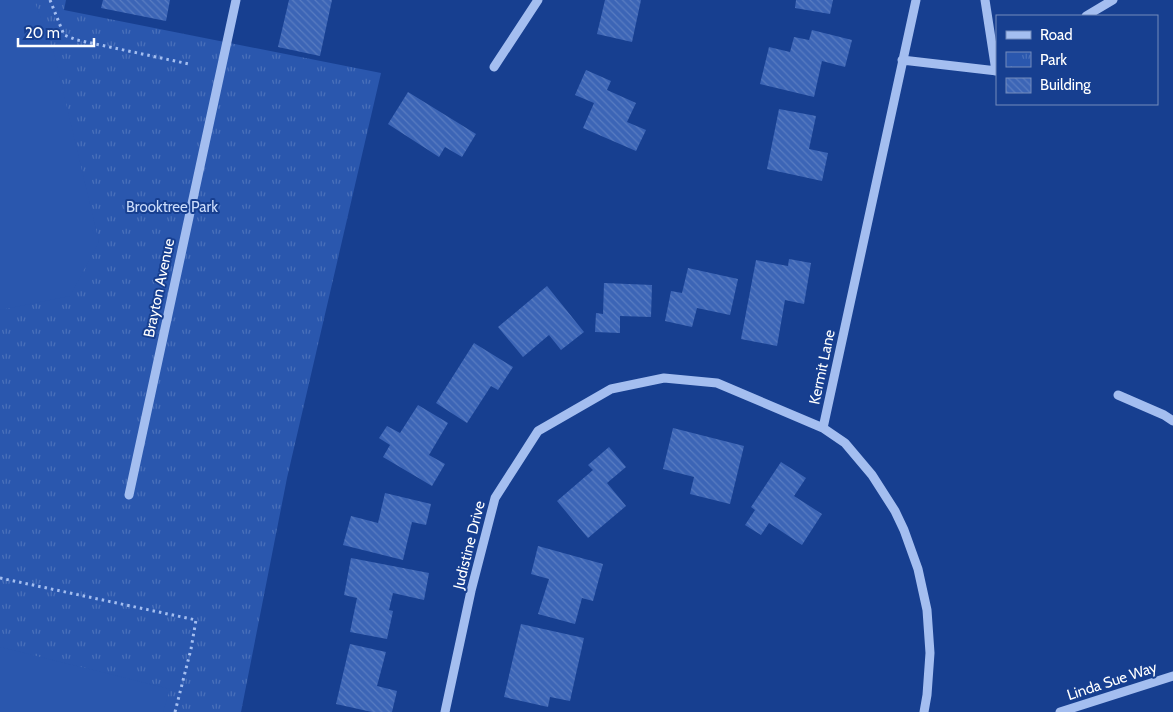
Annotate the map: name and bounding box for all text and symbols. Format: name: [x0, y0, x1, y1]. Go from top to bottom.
scale bar: [18, 15, 94, 47]
legend: [996, 15, 1158, 105]
text: 20 m: [25, 24, 60, 42]
text: Road: [1040, 26, 1073, 44]
text: Park: [1040, 51, 1067, 69]
text: Building: [1040, 76, 1091, 94]
park label: Brooktree Park: [126, 198, 218, 216]
street label: Brayton Avenue: [140, 237, 178, 339]
street label: Kermit Lane: [805, 328, 839, 406]
street label: Judistine Drive: [449, 499, 489, 592]
street label: Linda Sue Way: [1065, 658, 1160, 704]

